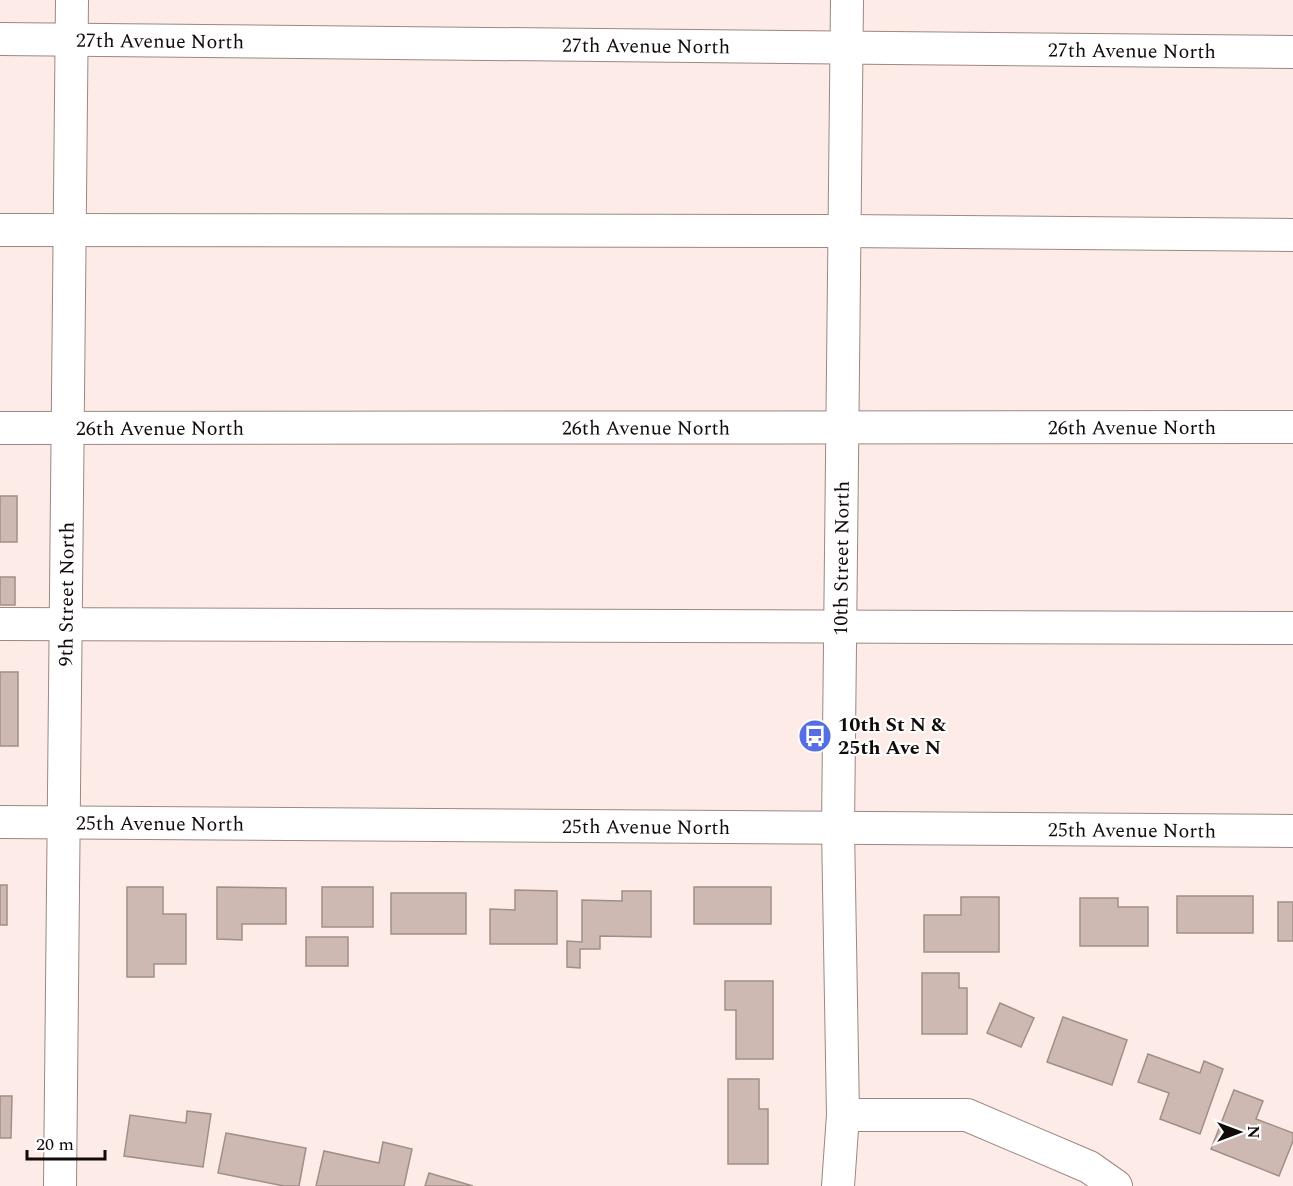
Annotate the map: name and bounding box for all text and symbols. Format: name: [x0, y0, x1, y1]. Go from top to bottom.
street label: 27th Avenue North: [76, 26, 244, 57]
street label: 27th Avenue North: [562, 31, 730, 62]
street label: 27th Avenue North: [1048, 36, 1216, 67]
street label: 26th Avenue North: [562, 413, 730, 444]
street label: 26th Avenue North: [1048, 413, 1216, 443]
street label: 26th Avenue North: [76, 414, 244, 444]
street label: 10th Street North: [826, 481, 858, 636]
street label: 9th Street North: [51, 522, 83, 667]
place label: 10th St N & 25th Ave N: [838, 710, 947, 763]
bus stop icon: 10th St N & 25th Ave N: [797, 718, 833, 754]
street label: 25th Avenue North: [76, 809, 244, 840]
street label: 25th Avenue North: [562, 812, 730, 843]
street label: 25th Avenue North: [1048, 815, 1216, 846]
north arrow: [1209, 1102, 1269, 1162]
scale bar: [27, 1123, 105, 1161]
text: N: [1241, 1125, 1265, 1139]
text: 20 m: [36, 1131, 74, 1158]

